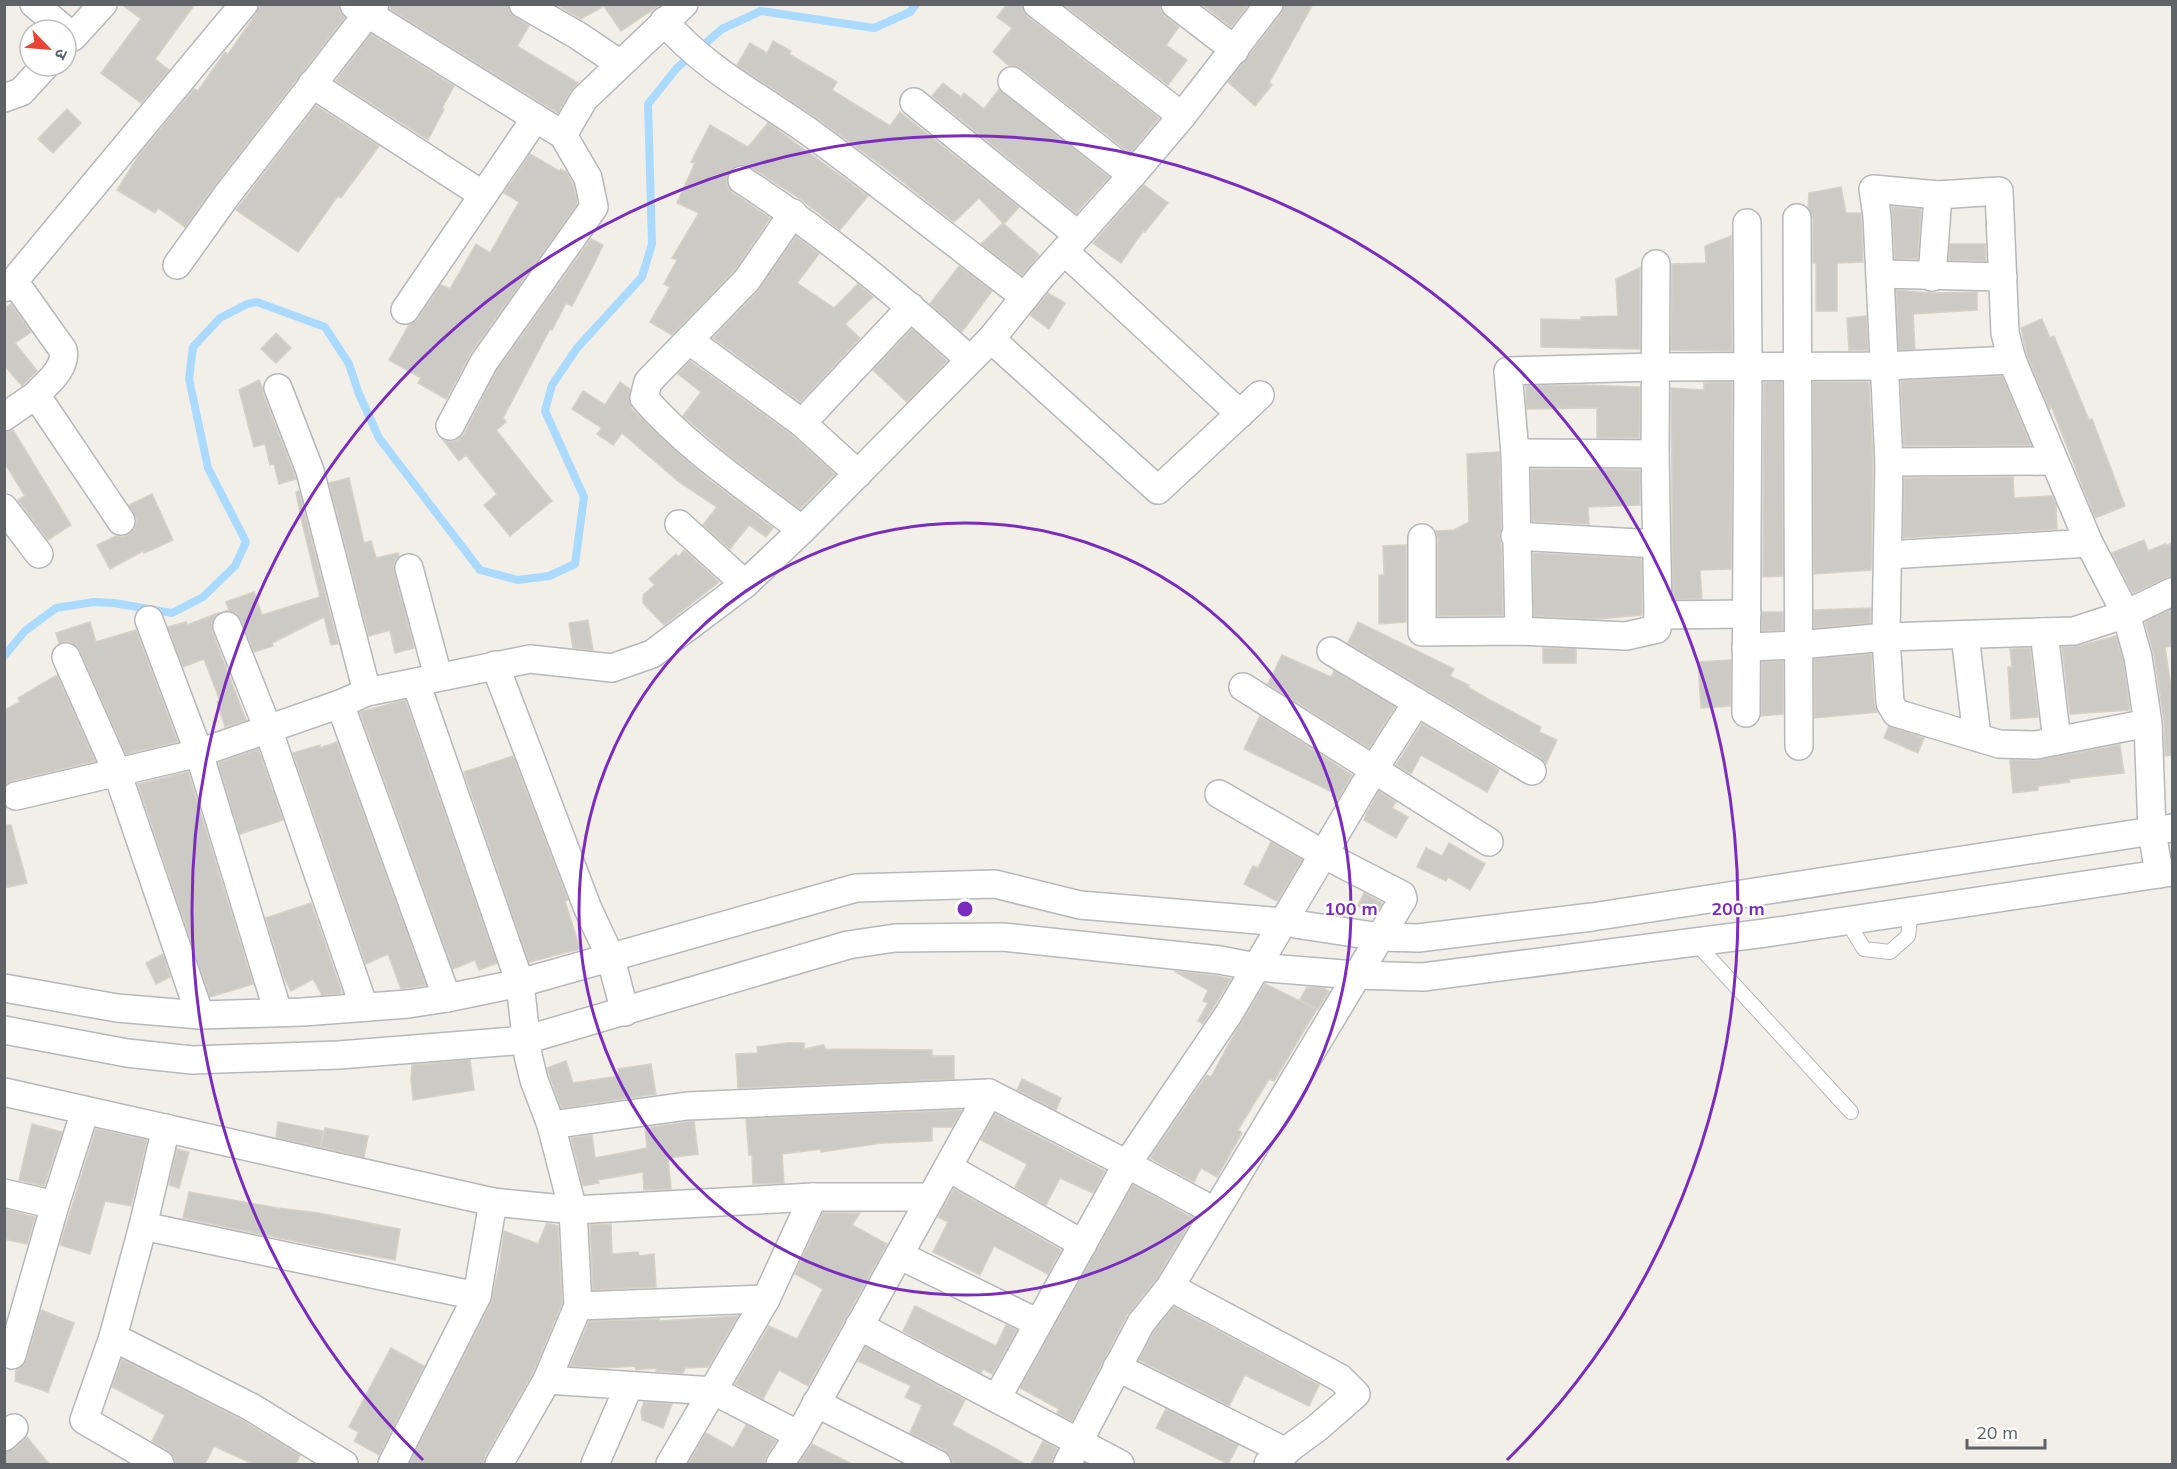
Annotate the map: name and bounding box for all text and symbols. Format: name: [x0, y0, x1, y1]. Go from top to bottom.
north arrow: [18, 18, 78, 78]
text: उ: [50, 46, 73, 63]
text: 100 m: [1324, 897, 1378, 920]
text: 200 m: [1711, 897, 1765, 920]
centre of rings: [955, 899, 975, 919]
scale bar: [1967, 1412, 2045, 1450]
text: 20 m: [1976, 1421, 2018, 1444]

